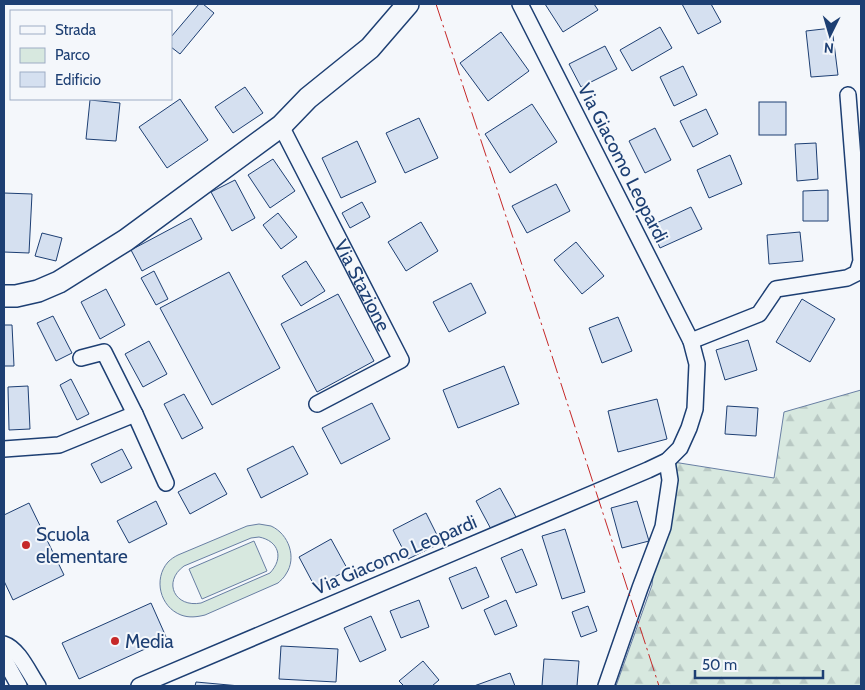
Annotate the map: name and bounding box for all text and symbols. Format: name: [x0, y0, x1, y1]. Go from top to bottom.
legend: [10, 10, 172, 100]
north arrow: [805, 10, 855, 60]
text: Strada: [55, 21, 97, 39]
text: N: [823, 39, 835, 57]
text: Parco: [55, 46, 90, 64]
text: Edificio: [55, 71, 101, 89]
street label: Via Giacomo Leopardi: [573, 80, 673, 246]
street label: Via Stazione: [330, 236, 396, 335]
street label: Via Giacomo Leopardi: [310, 510, 480, 600]
place label: Scuola elementare: [36, 523, 128, 568]
marker: Scuola elementare: [20, 539, 32, 551]
place label: Media: [125, 630, 174, 653]
marker: Media: [109, 635, 121, 647]
scale bar: [695, 648, 822, 680]
text: 50 m: [702, 656, 737, 674]

